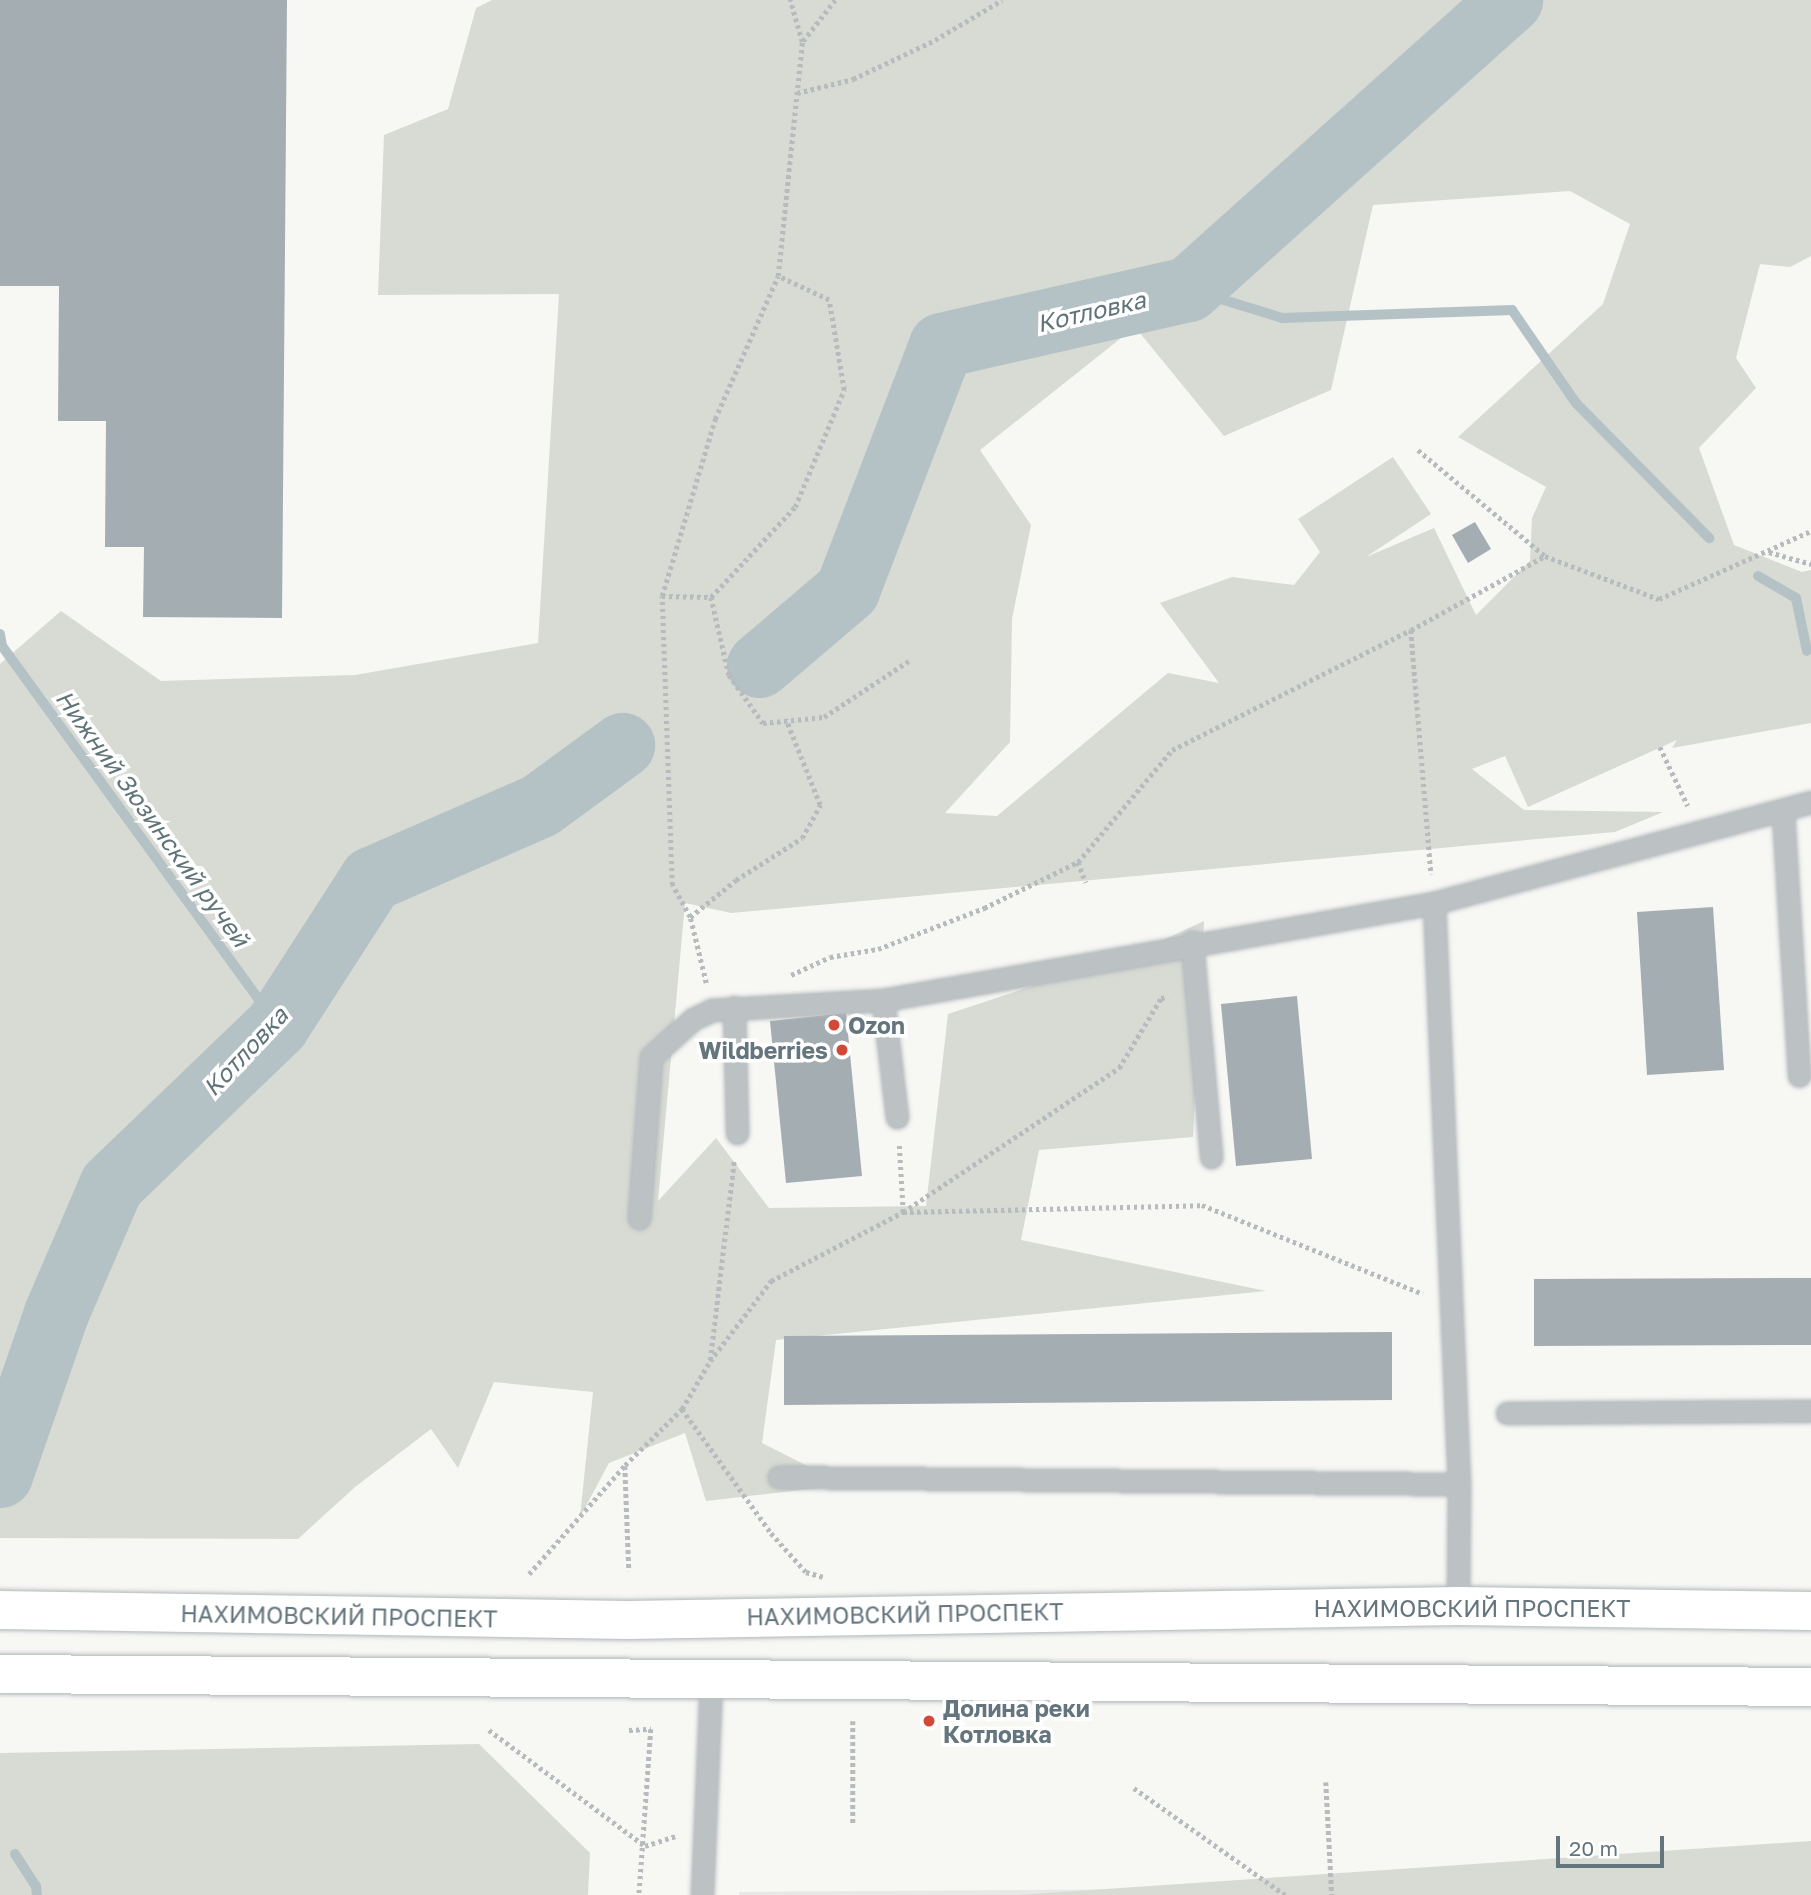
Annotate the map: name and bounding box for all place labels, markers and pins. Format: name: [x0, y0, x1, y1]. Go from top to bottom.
place label: Ozon: [848, 1011, 905, 1039]
marker: Ozon: [826, 1017, 842, 1033]
place label: Wildberries: [699, 1036, 828, 1064]
marker: Wildberries: [834, 1042, 850, 1058]
place label: Долина реки Котловка: [943, 1694, 1090, 1748]
marker: Долина реки Котловка: [921, 1713, 937, 1729]

